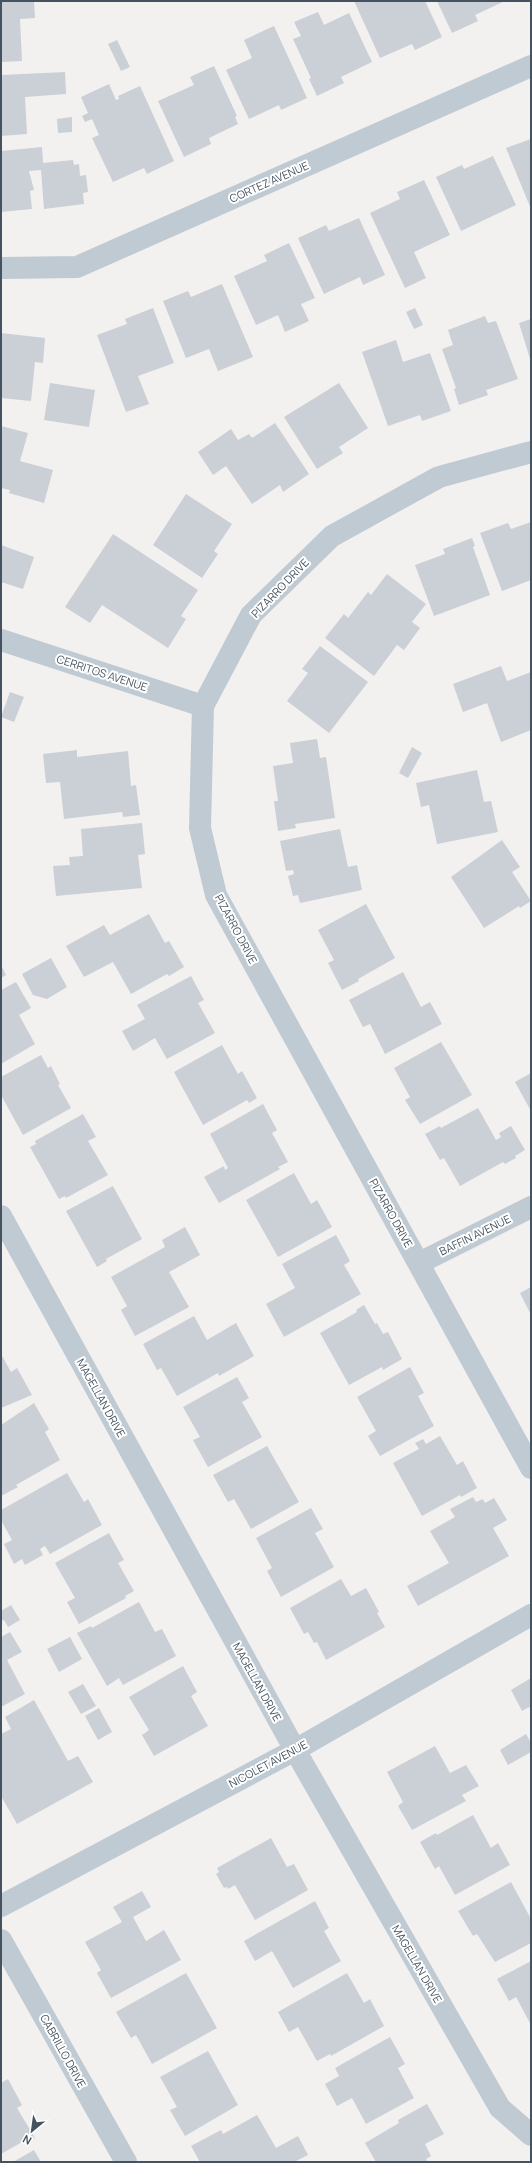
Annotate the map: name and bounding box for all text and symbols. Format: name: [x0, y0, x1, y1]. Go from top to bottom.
street label: CORTEZ AVENUE: [227, 157, 311, 206]
street label: PIZARRO DRIVE: [248, 555, 312, 620]
street label: CERRITOS AVENUE: [55, 651, 150, 694]
street label: PIZARRO DRIVE: [212, 891, 261, 966]
street label: PIZARRO DRIVE: [366, 1176, 417, 1250]
street label: BAFFIN AVENUE: [437, 1211, 513, 1258]
street label: MAGELLAN DRIVE: [74, 1356, 129, 1440]
street label: MAGELLAN DRIVE: [230, 1640, 285, 1724]
street label: NICOLET AVENUE: [226, 1737, 310, 1791]
street label: MAGELLAN DRIVE: [389, 1922, 446, 2005]
street label: CABRILLO DRIVE: [37, 2011, 90, 2090]
north arrow: [12, 2111, 52, 2151]
text: N: [20, 2132, 34, 2149]

